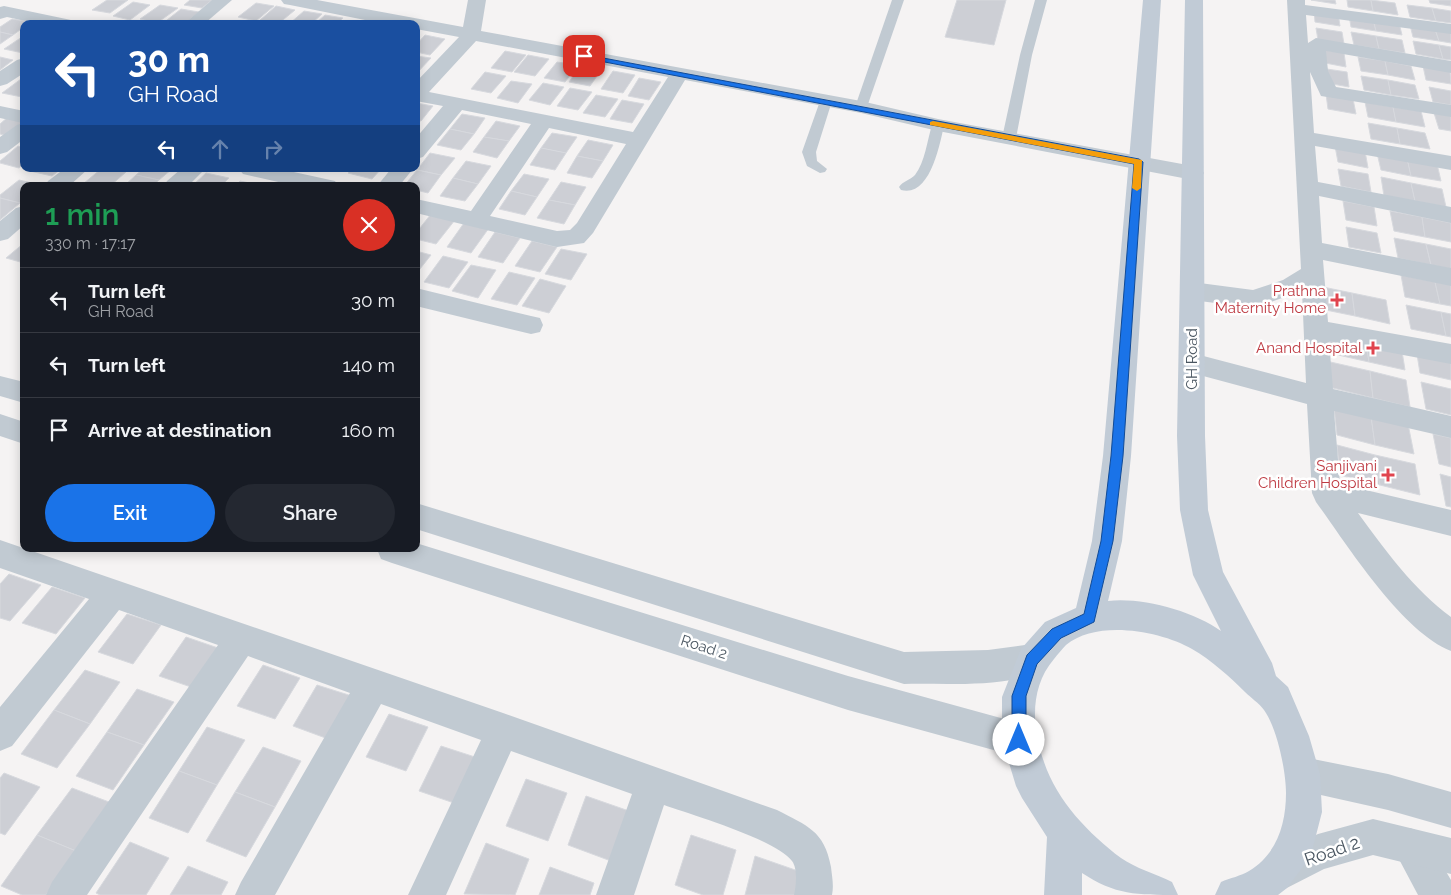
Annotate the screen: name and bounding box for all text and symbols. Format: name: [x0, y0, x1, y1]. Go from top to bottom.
pin: [563, 35, 605, 77]
text: 30 m: [128, 39, 210, 80]
icon: left: [45, 40, 110, 105]
icon: arrive: [570, 42, 598, 70]
text: GH Road: [128, 81, 218, 107]
icon: left: [153, 135, 181, 163]
icon: ahead: [206, 135, 234, 163]
icon: right: [259, 135, 287, 163]
text: 1 min: [45, 197, 120, 232]
button: close: [343, 199, 395, 251]
text: 330 m · 17:17: [45, 234, 136, 253]
text: Turn left: [88, 280, 165, 302]
place label: Prathna Maternity Home: [1215, 282, 1326, 317]
icon: left: [45, 286, 73, 314]
text: 30 m: [351, 289, 395, 311]
marker: Prathna Maternity Home: [1330, 293, 1344, 307]
text: GH Road: [88, 302, 154, 321]
street label: GH Road: [1183, 328, 1201, 390]
place label: Anand Hospital: [1256, 339, 1363, 357]
marker: Anand Hospital: [1366, 341, 1380, 355]
icon: left: [45, 351, 73, 379]
text: Turn left: [88, 354, 165, 376]
text: 140 m: [343, 354, 395, 376]
icon: arrive: [45, 416, 73, 444]
text: Arrive at destination: [88, 419, 272, 441]
text: 160 m: [341, 419, 395, 441]
place label: Sanjivani Children Hospital: [1258, 457, 1378, 492]
marker: Sanjivani Children Hospital: [1381, 468, 1395, 482]
button: Exit: [45, 484, 215, 542]
button: Share: [225, 484, 395, 542]
street label: Road 2: [679, 631, 730, 663]
position arrow: [992, 713, 1044, 765]
street label: Road 2: [1301, 831, 1362, 870]

